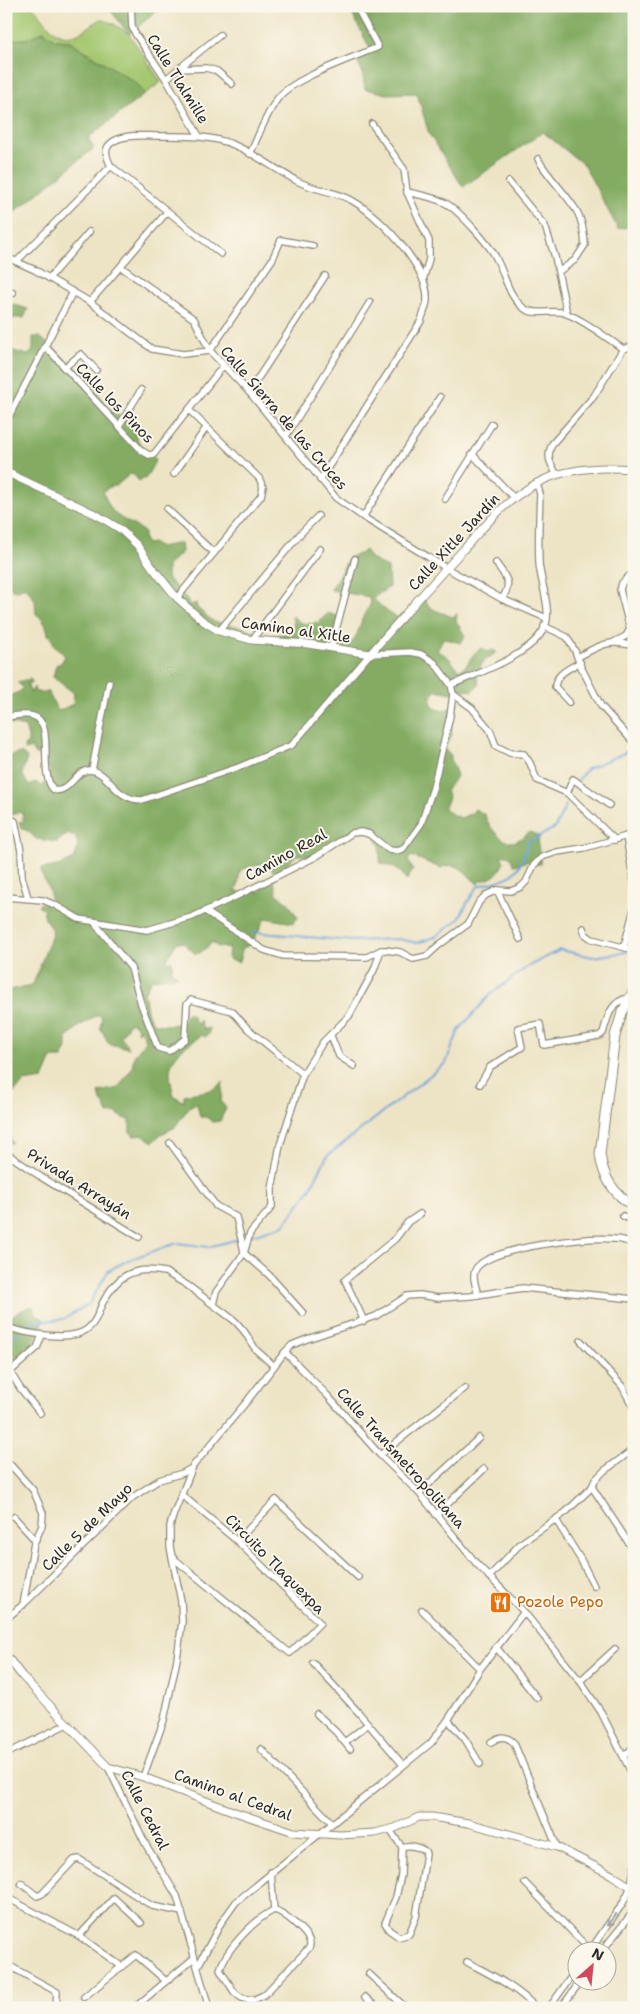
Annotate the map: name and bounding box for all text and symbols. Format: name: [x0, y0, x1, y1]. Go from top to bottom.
street label: Calle Tlalmille: [142, 30, 214, 128]
street label: Calle Sierra de las Cruces: [216, 342, 352, 494]
street label: Calle los Pinos: [71, 358, 159, 448]
street label: Calle Xitle Jardín: [404, 489, 504, 595]
street label: Camino al Xitle: [240, 612, 352, 648]
street label: Camino Real: [242, 824, 331, 886]
street label: Privada Arrayán: [23, 1144, 135, 1224]
street label: Calle Transmetropolitana: [332, 1383, 470, 1533]
street label: Calle 5 de Mayo: [37, 1478, 137, 1576]
street label: Circuito Tlaquexpa: [221, 1510, 330, 1619]
restaurant icon: Pozole Pepo: [489, 1590, 513, 1614]
place label: Pozole Pepo: [517, 1592, 604, 1612]
street label: Camino al Cedral: [171, 1764, 295, 1826]
street label: Calle Cedral: [116, 1767, 174, 1854]
one-way arrow: [607, 1913, 617, 1927]
north arrow: [568, 1942, 618, 1992]
text: N: [589, 1944, 607, 1965]

